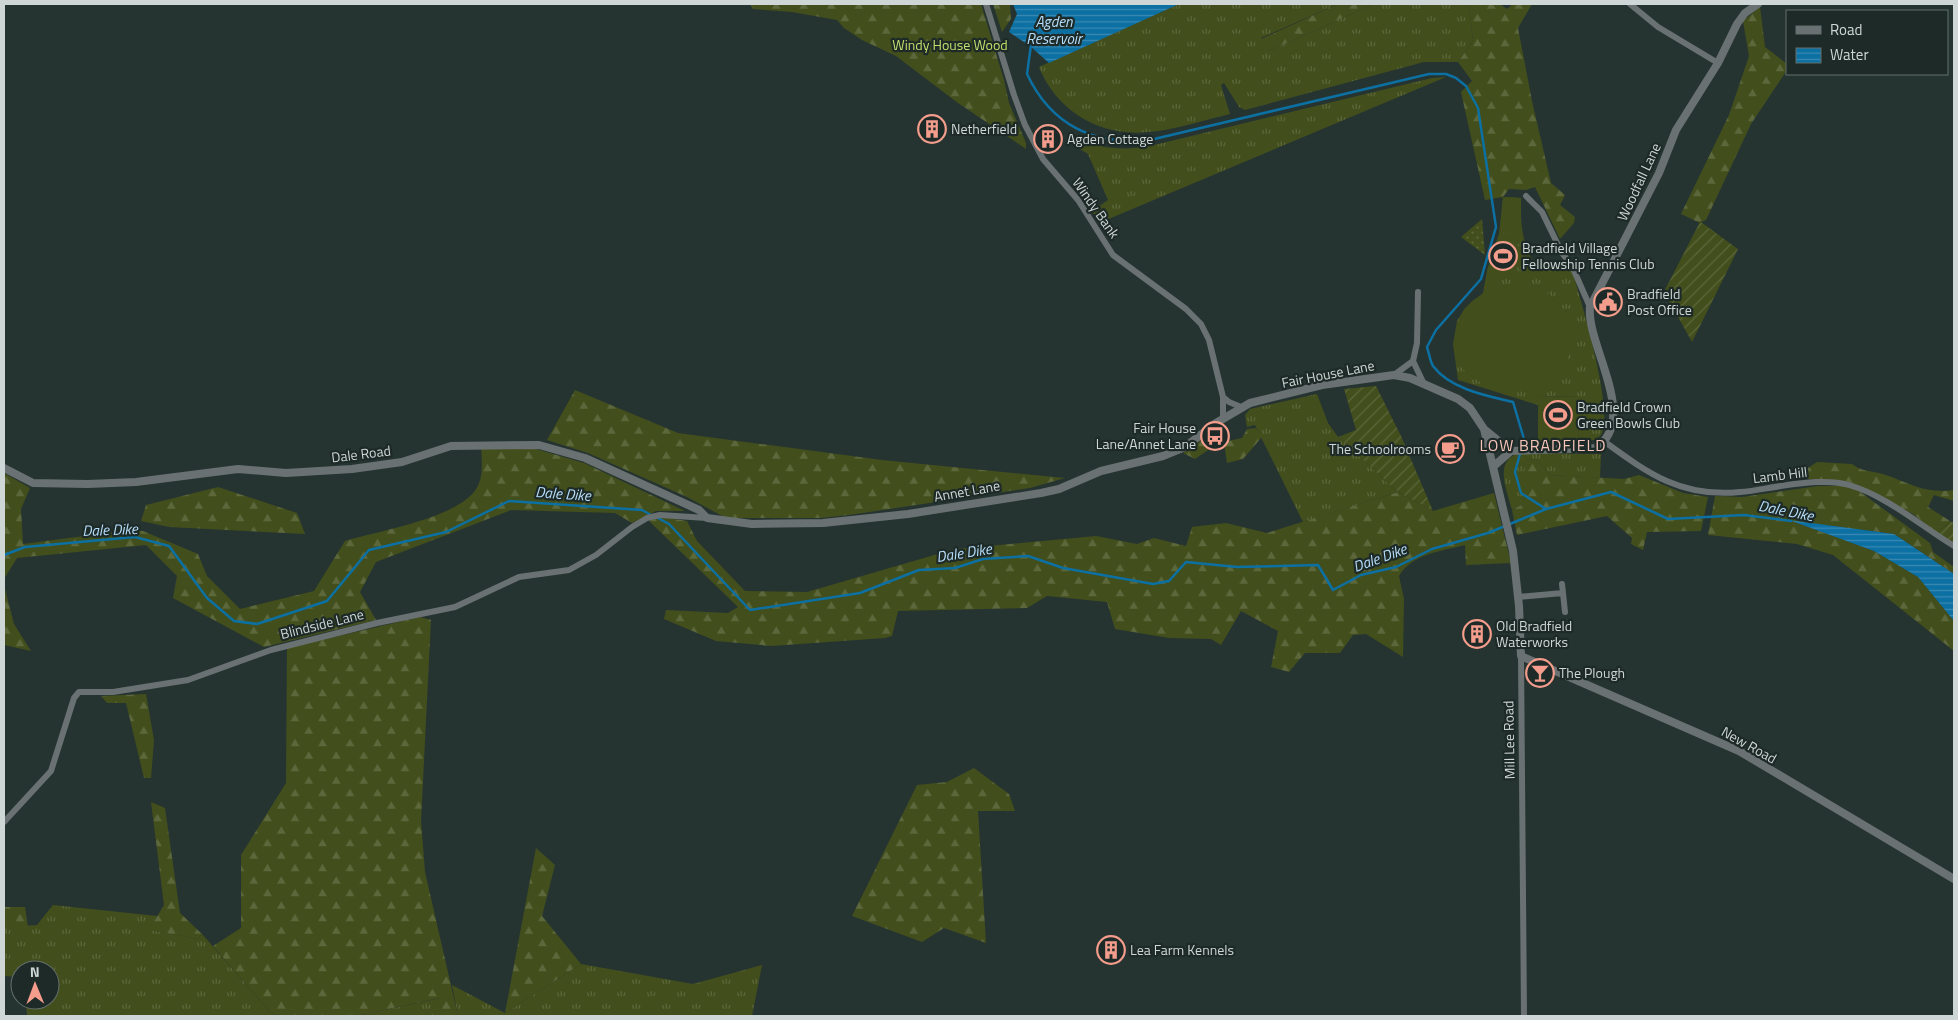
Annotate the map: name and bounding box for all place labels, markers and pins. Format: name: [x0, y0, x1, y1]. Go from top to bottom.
building icon: Netherfield: [917, 114, 947, 144]
place label: Netherfield: [951, 118, 1017, 139]
building icon: Agden Cottage: [1033, 124, 1063, 154]
place label: Agden Cottage: [1067, 128, 1153, 149]
place label: Bradfield Village Fellowship Tennis Club: [1522, 237, 1655, 274]
sports icon: Bradfield Village Fellowship Tennis Club: [1488, 241, 1518, 271]
place label: Bradfield Post Office: [1627, 283, 1692, 320]
public building icon: Bradfield Post Office: [1593, 287, 1623, 317]
place label: Bradfield Crown Green Bowls Club: [1577, 396, 1680, 433]
sports icon: Bradfield Crown Green Bowls Club: [1543, 400, 1573, 430]
place label: Fair House Lane/Annet Lane: [1096, 417, 1196, 454]
bus stop icon: Fair House Lane/Annet Lane: [1200, 421, 1230, 451]
cafe icon: The Schoolrooms: [1435, 434, 1465, 464]
place label: The Schoolrooms: [1329, 438, 1431, 459]
place label: Old Bradfield Waterworks: [1496, 615, 1572, 652]
building icon: Old Bradfield Waterworks: [1462, 619, 1492, 649]
bar icon: The Plough: [1525, 658, 1555, 688]
place label: The Plough: [1559, 662, 1625, 683]
building icon: Lea Farm Kennels: [1096, 935, 1126, 965]
place label: Lea Farm Kennels: [1130, 939, 1234, 960]

